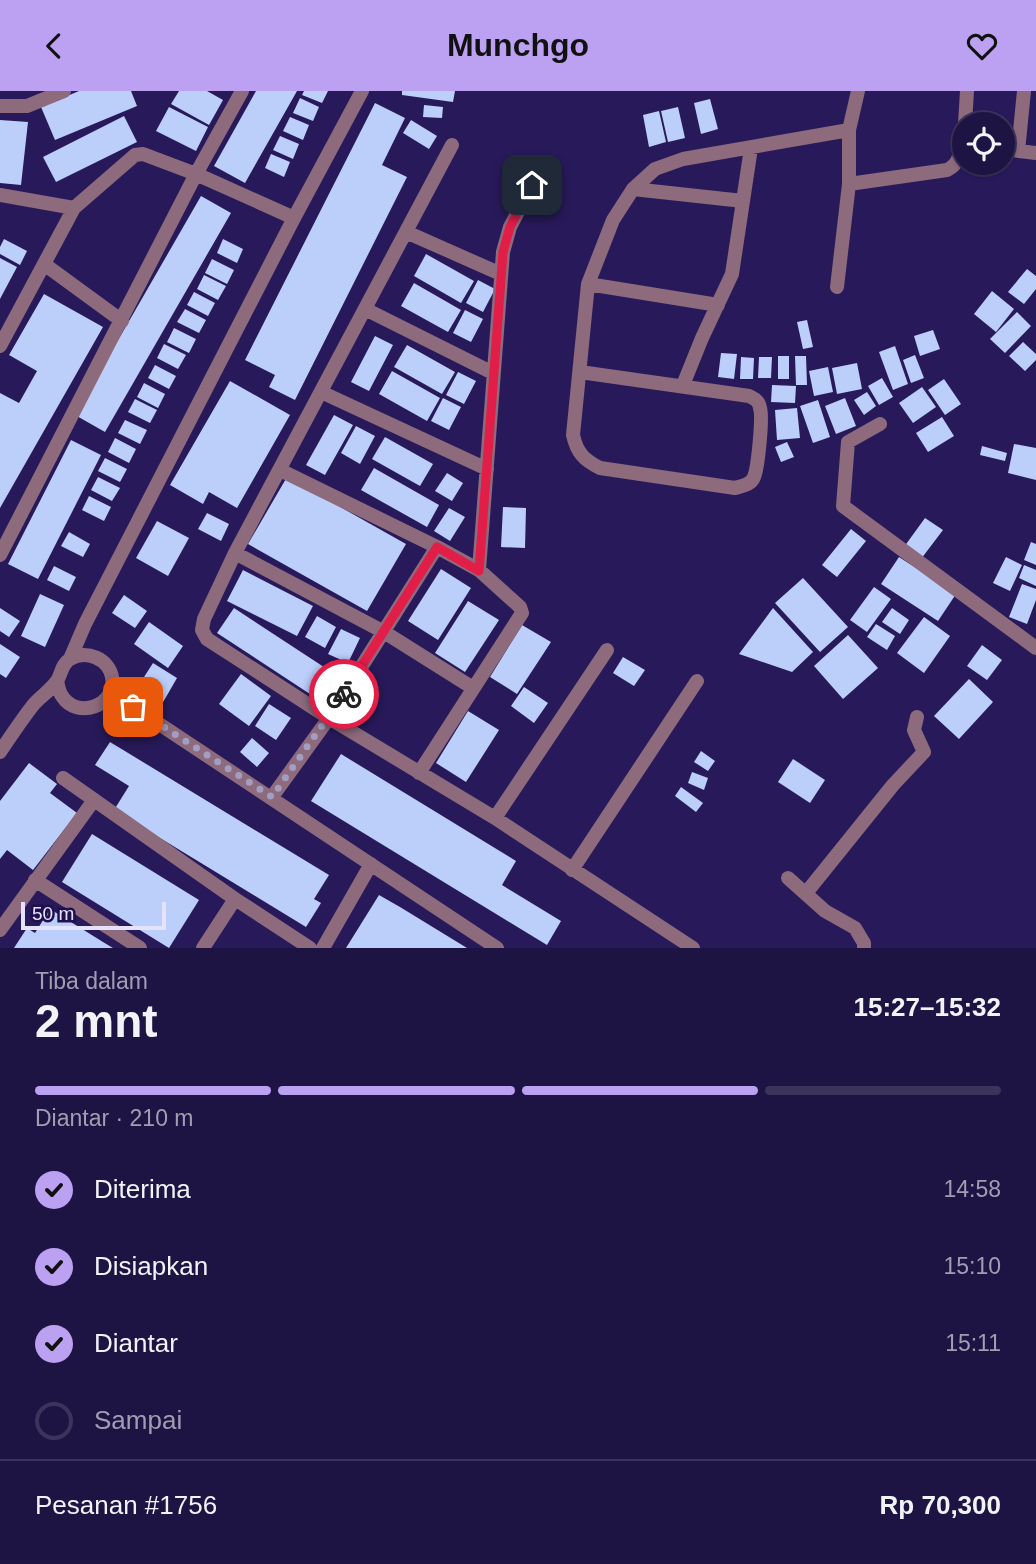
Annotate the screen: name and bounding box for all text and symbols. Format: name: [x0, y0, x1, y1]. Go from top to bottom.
icon: back: [35, 27, 73, 65]
text: Munchgo: [447, 27, 589, 63]
icon: heart: [963, 27, 1001, 65]
map controls: [952, 112, 1015, 175]
button: locate: [952, 112, 1015, 175]
pin: [502, 155, 562, 215]
icon: home: [513, 166, 551, 204]
courier: [309, 659, 379, 729]
icon: bike: [325, 675, 363, 713]
pin: [103, 677, 163, 737]
icon: bag: [114, 688, 152, 726]
scale bar: [21, 899, 166, 931]
text: 50 m: [32, 903, 74, 924]
text: Tiba dalam: [35, 968, 148, 994]
text: 15:27–15:32: [854, 992, 1001, 1022]
text: 2 mnt: [35, 995, 158, 1047]
text: Diantar · 210 m: [35, 1105, 194, 1131]
icon: check: [35, 1171, 73, 1209]
text: Diterima: [94, 1174, 191, 1204]
text: 14:58: [943, 1176, 1001, 1202]
icon: check: [35, 1248, 73, 1286]
text: Disiapkan: [94, 1251, 208, 1281]
text: 15:10: [943, 1253, 1001, 1279]
icon: check: [35, 1325, 73, 1363]
text: Diantar: [94, 1328, 178, 1358]
text: 15:11: [945, 1330, 1001, 1356]
text: Sampai: [94, 1405, 182, 1435]
text: Pesanan #1756: [35, 1490, 217, 1520]
text: Rp 70,300: [880, 1490, 1001, 1520]

